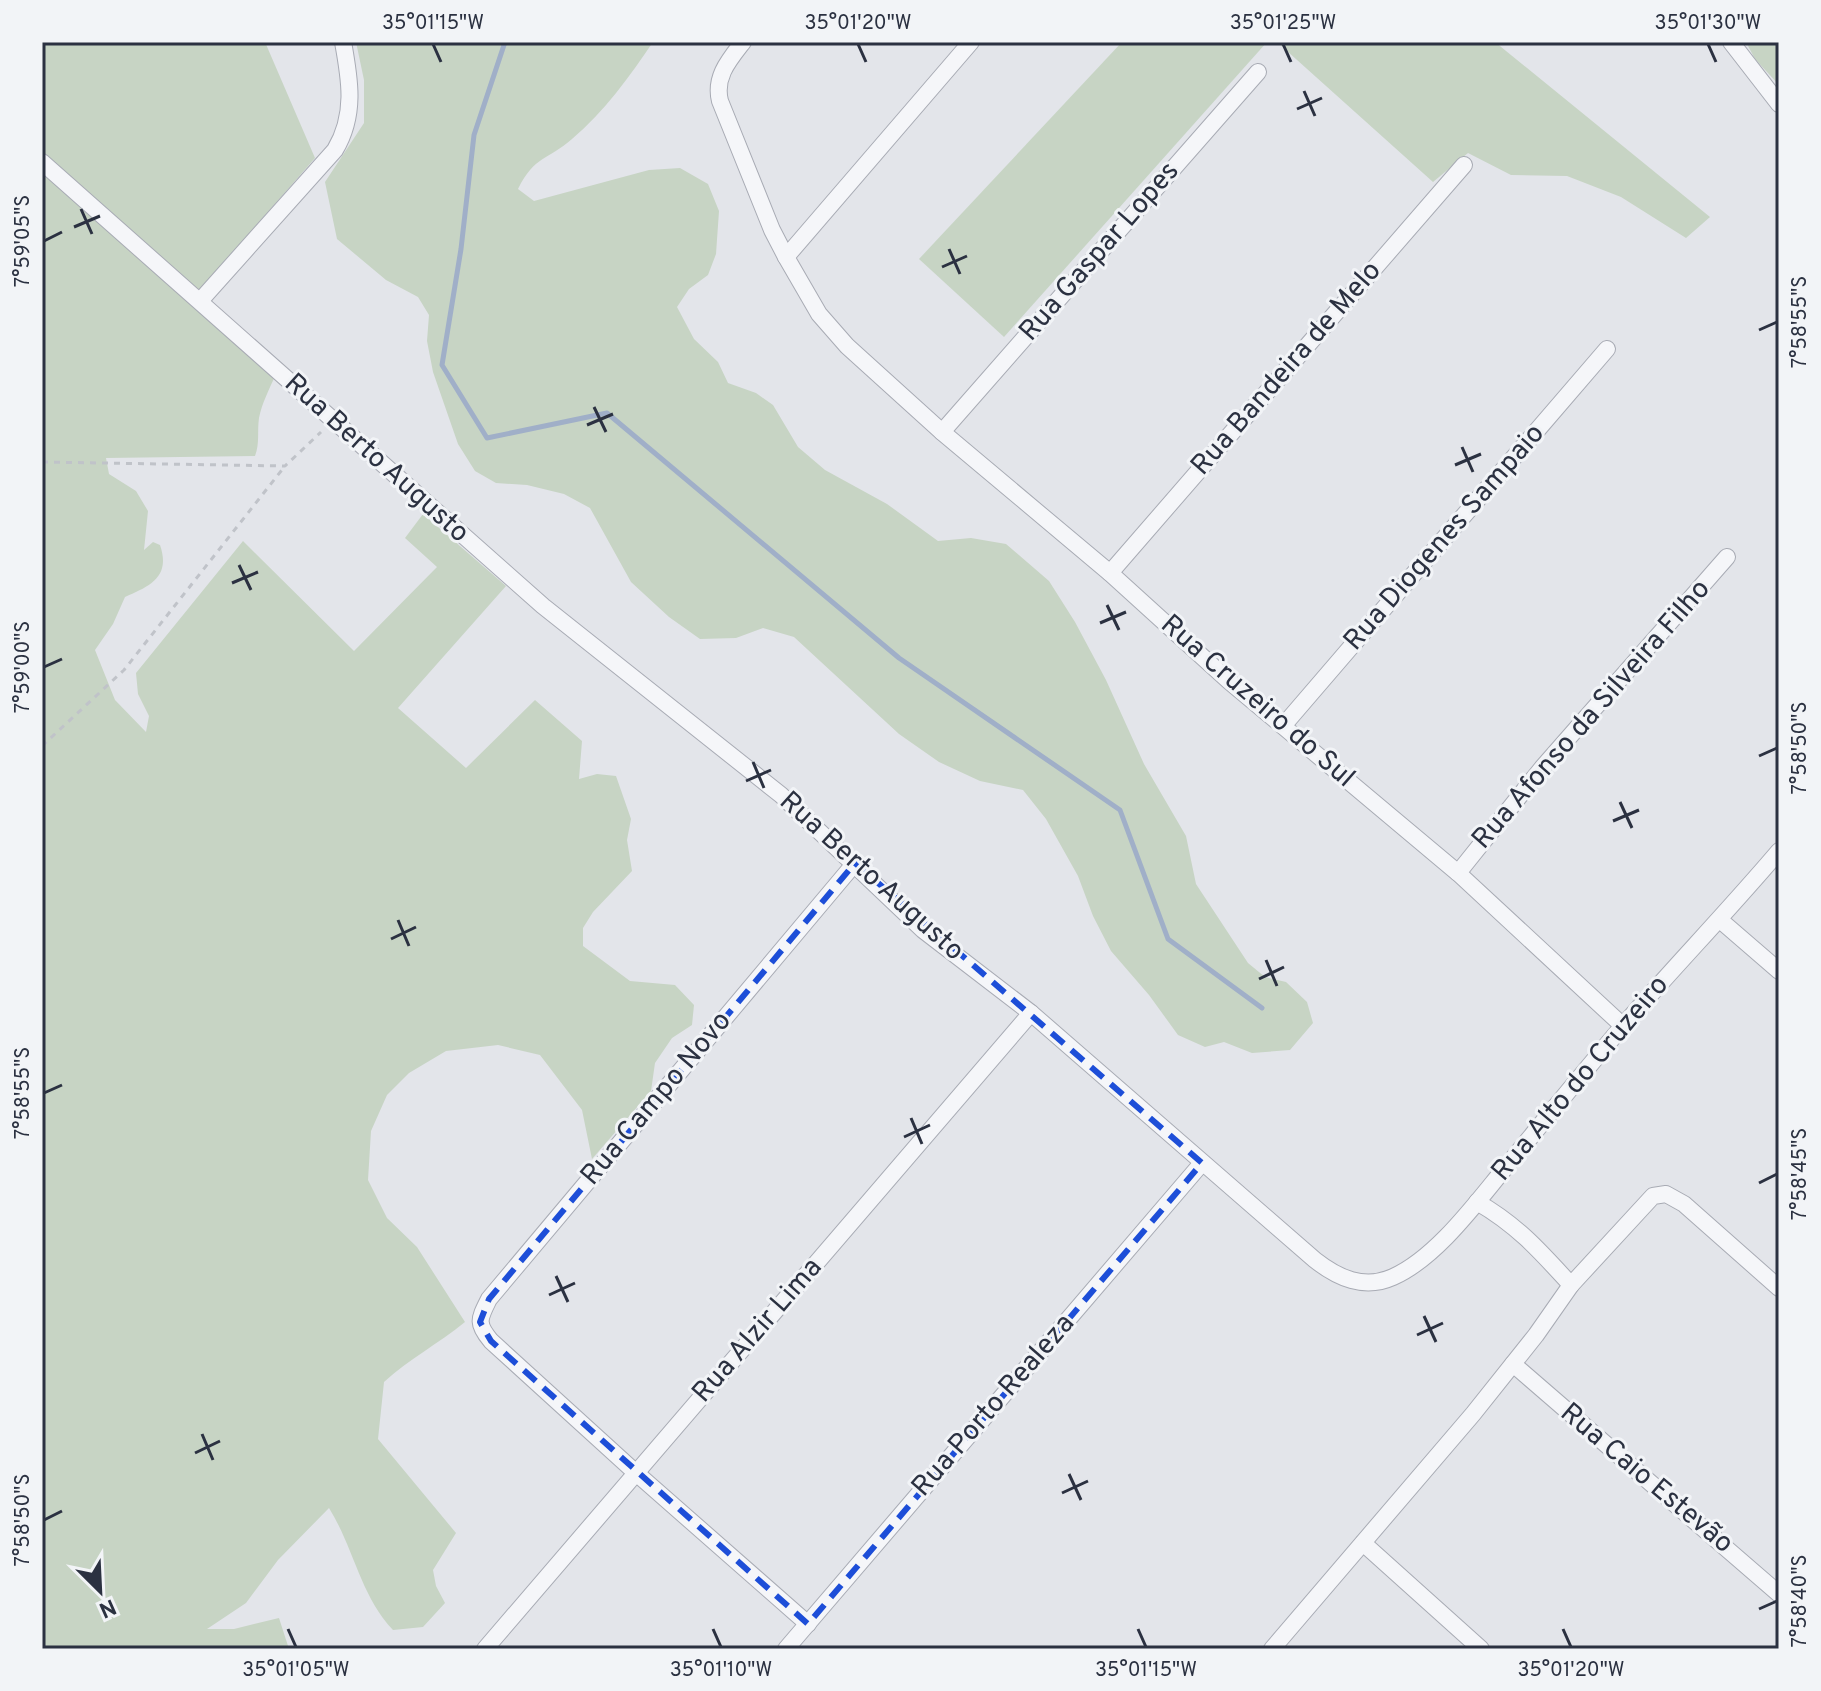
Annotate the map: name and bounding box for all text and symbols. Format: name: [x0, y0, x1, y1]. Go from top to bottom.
text: 35°01'15"W: [382, 11, 484, 37]
text: 35°01'20"W: [804, 11, 912, 37]
text: 35°01'25"W: [1230, 11, 1336, 37]
text: 35°01'30"W: [1655, 11, 1761, 37]
street label: Rua Gaspar Lopes: [1012, 155, 1188, 349]
text: 7°59'05"S: [11, 195, 37, 287]
street label: Rua Bandeira de Melo: [1184, 254, 1390, 484]
text: 7°58'55"S: [1788, 276, 1814, 368]
street label: Rua Berto Augusto: [276, 366, 476, 552]
street label: Rua Diogenes Sampaio: [1337, 417, 1553, 659]
street label: Rua Afonso da Silveira Filho: [1465, 573, 1719, 857]
street label: Rua Cruzeiro do Sul: [1152, 608, 1362, 796]
text: 7°59'00"S: [11, 621, 37, 713]
text: 7°58'50"S: [1788, 702, 1814, 794]
street label: Rua Berto Augusto: [771, 784, 971, 970]
street label: Rua Alto do Cruzeiro: [1484, 969, 1678, 1189]
street label: Rua Campo Novo: [574, 1005, 740, 1193]
text: 7°58'55"S: [11, 1047, 37, 1139]
text: 7°58'45"S: [1788, 1128, 1814, 1220]
street label: Rua Alzir Lima: [685, 1251, 831, 1411]
street label: Rua Porto Realeza: [905, 1307, 1083, 1505]
street label: Rua Caio Estevão: [1552, 1396, 1740, 1562]
text: 7°58'50"S: [11, 1474, 37, 1566]
north arrow: [60, 1551, 140, 1631]
text: 7°58'40"S: [1788, 1555, 1814, 1647]
text: N: [94, 1591, 120, 1623]
text: 35°01'05"W: [242, 1658, 350, 1684]
text: 35°01'10"W: [670, 1658, 772, 1684]
text: 35°01'15"W: [1095, 1658, 1197, 1684]
text: 35°01'20"W: [1517, 1658, 1625, 1684]

